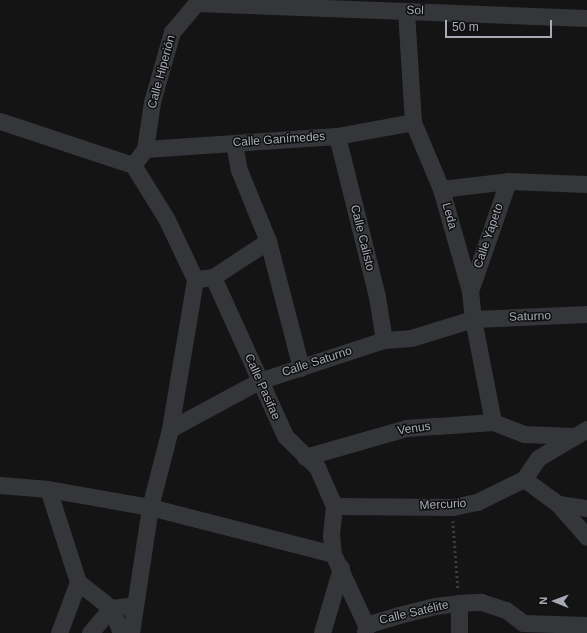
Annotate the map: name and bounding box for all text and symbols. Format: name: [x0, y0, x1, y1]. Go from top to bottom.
street label: Sol: [406, 4, 424, 18]
scale bar: [447, 12, 554, 38]
text: 50 m: [452, 20, 479, 34]
street label: Calle Hiperión: [145, 34, 179, 110]
street label: Calle Ganímedes: [232, 130, 326, 150]
street label: Leda: [438, 201, 460, 231]
street label: Calle Yapeto: [471, 202, 507, 270]
street label: Calle Calisto: [347, 204, 377, 272]
street label: Saturno: [509, 309, 551, 325]
street label: Calle Saturno: [280, 344, 354, 380]
street label: Calle Pasifae: [241, 352, 283, 422]
street label: Venus: [396, 420, 432, 438]
street label: Mercurio: [419, 497, 467, 513]
north arrow: [535, 581, 575, 621]
text: N: [537, 597, 549, 605]
street label: Calle Satélite: [378, 598, 450, 628]

